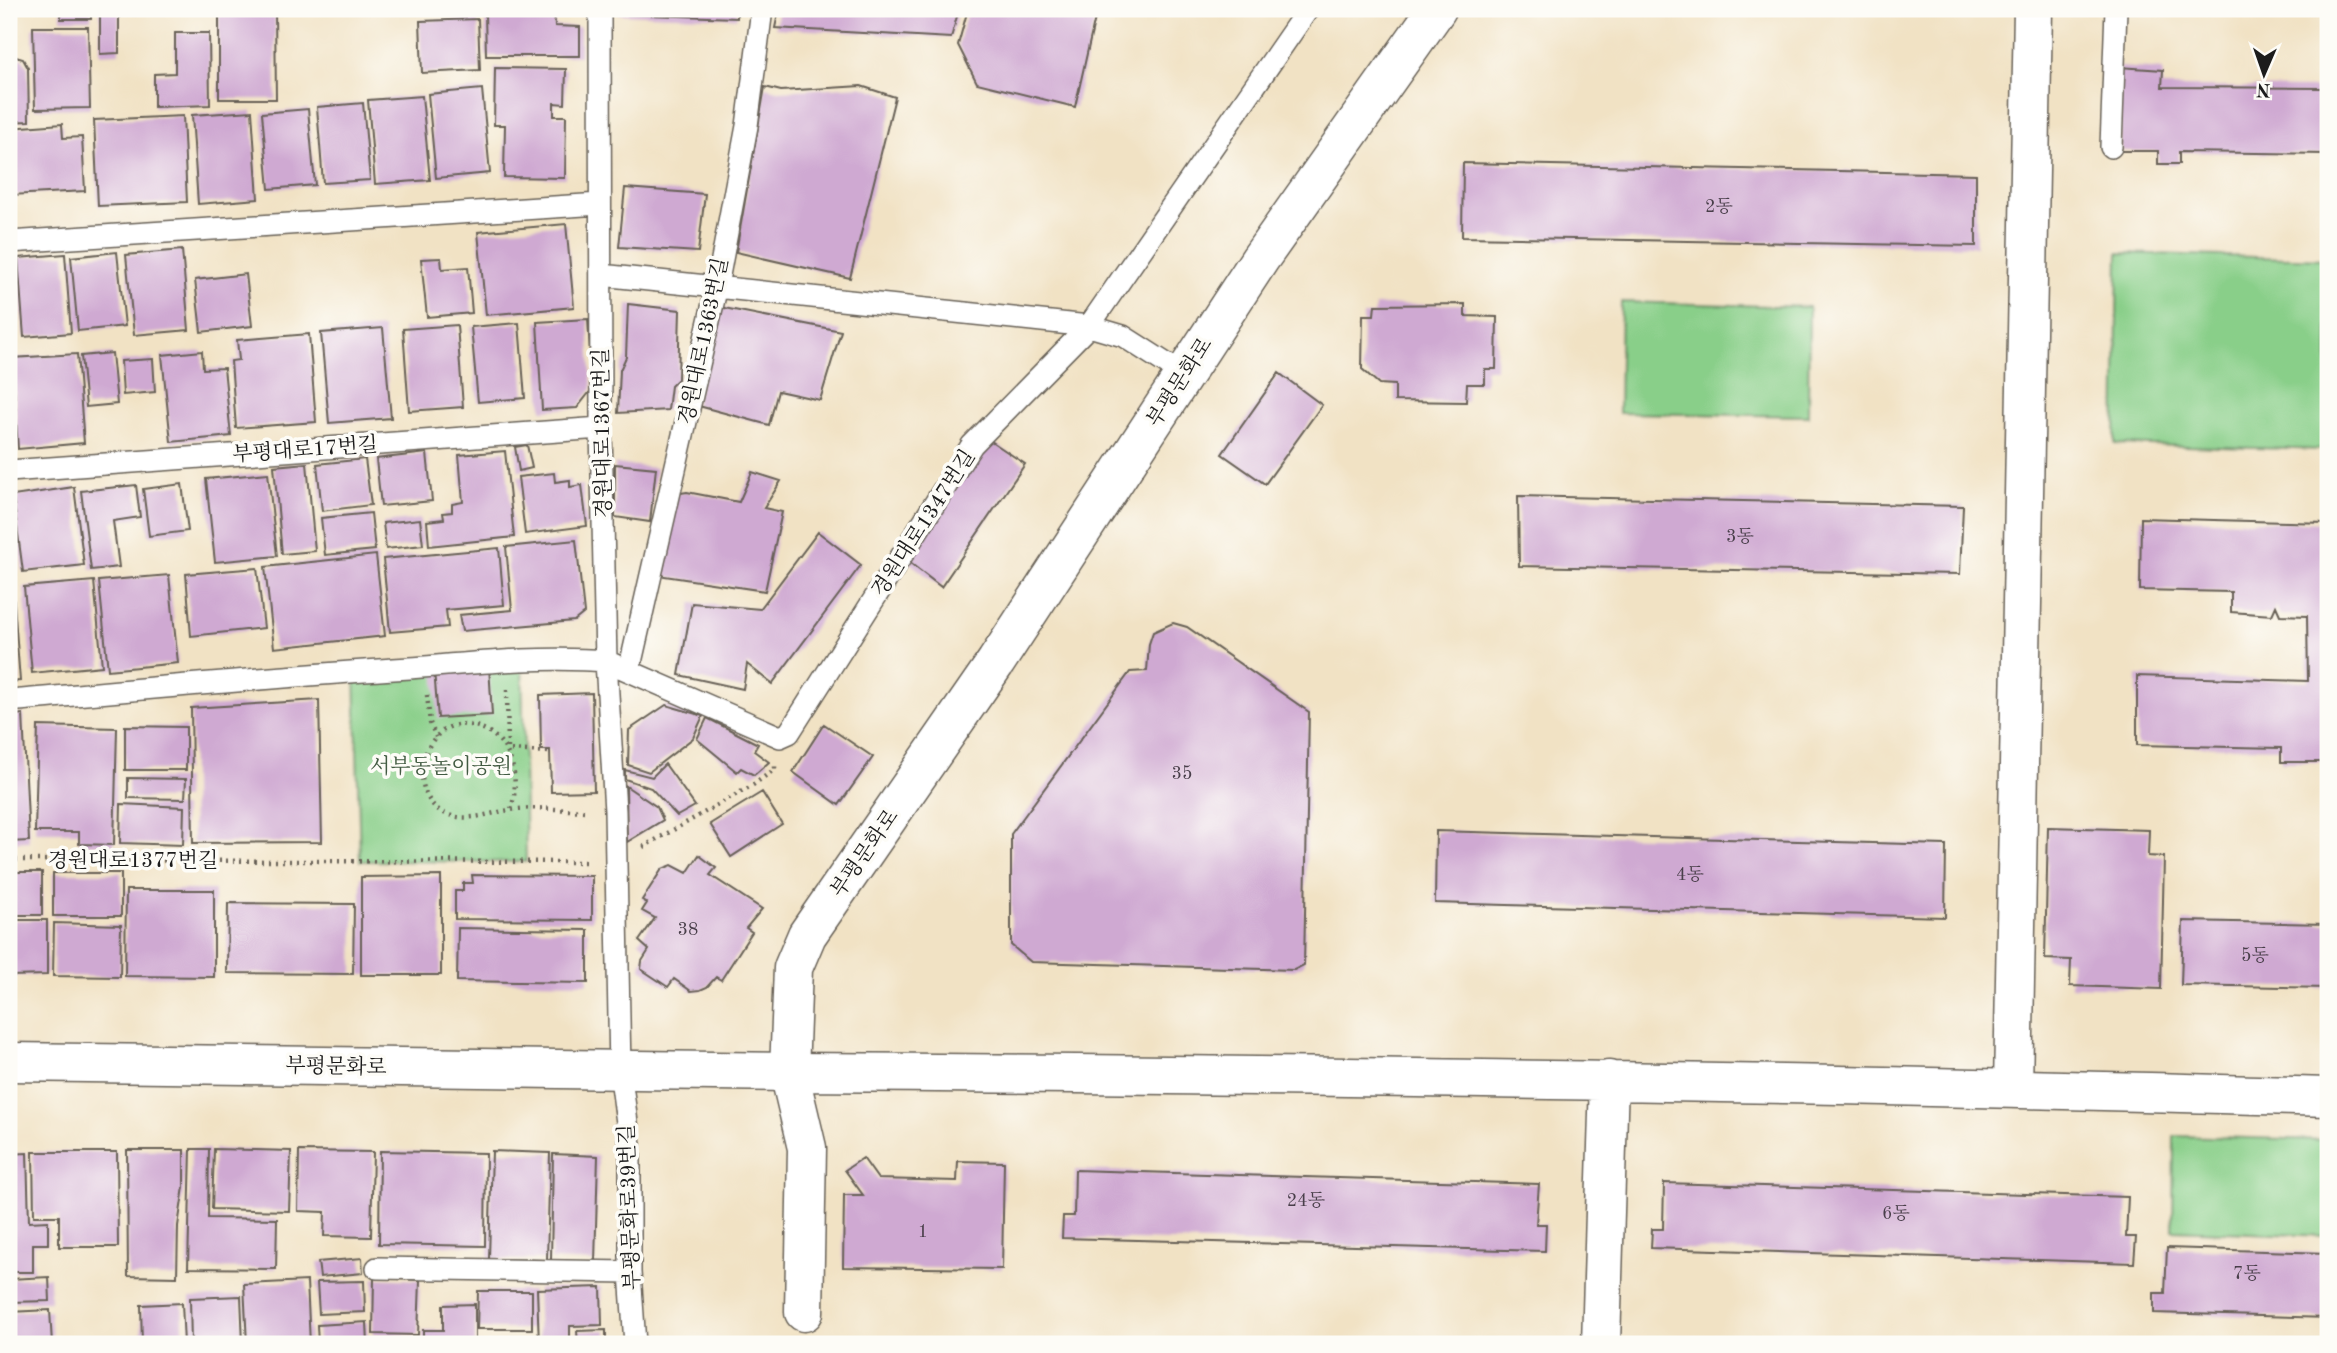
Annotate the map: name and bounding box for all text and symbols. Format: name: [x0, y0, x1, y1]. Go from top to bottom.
north arrow: [2228, 38, 2298, 108]
text: N: [2255, 79, 2271, 98]
house number: 2동: [1705, 197, 1733, 216]
street label: 경원대로1363번길: [675, 255, 732, 427]
street label: 부평문화로: [1142, 333, 1217, 431]
street label: 경원대로1367번길: [590, 348, 615, 518]
street label: 부평대로17번길: [231, 433, 379, 466]
street label: 경원대로1347번길: [867, 446, 979, 601]
house number: 3동: [1726, 527, 1754, 546]
park label: 서부동놀이공원: [370, 755, 512, 778]
house number: 35: [1172, 765, 1192, 783]
street label: 부평문화로: [826, 805, 903, 901]
street label: 경원대로1377번길: [48, 849, 218, 872]
house number: 4동: [1676, 865, 1704, 884]
house number: 38: [678, 921, 698, 939]
house number: 5동: [2241, 946, 2269, 965]
street label: 부평문화로: [285, 1054, 387, 1079]
street label: 부평문화로39번길: [615, 1123, 644, 1291]
house number: 24동: [1287, 1191, 1325, 1210]
house number: 6동: [1882, 1204, 1910, 1223]
house number: 1: [918, 1223, 928, 1241]
house number: 7동: [2233, 1264, 2261, 1283]

